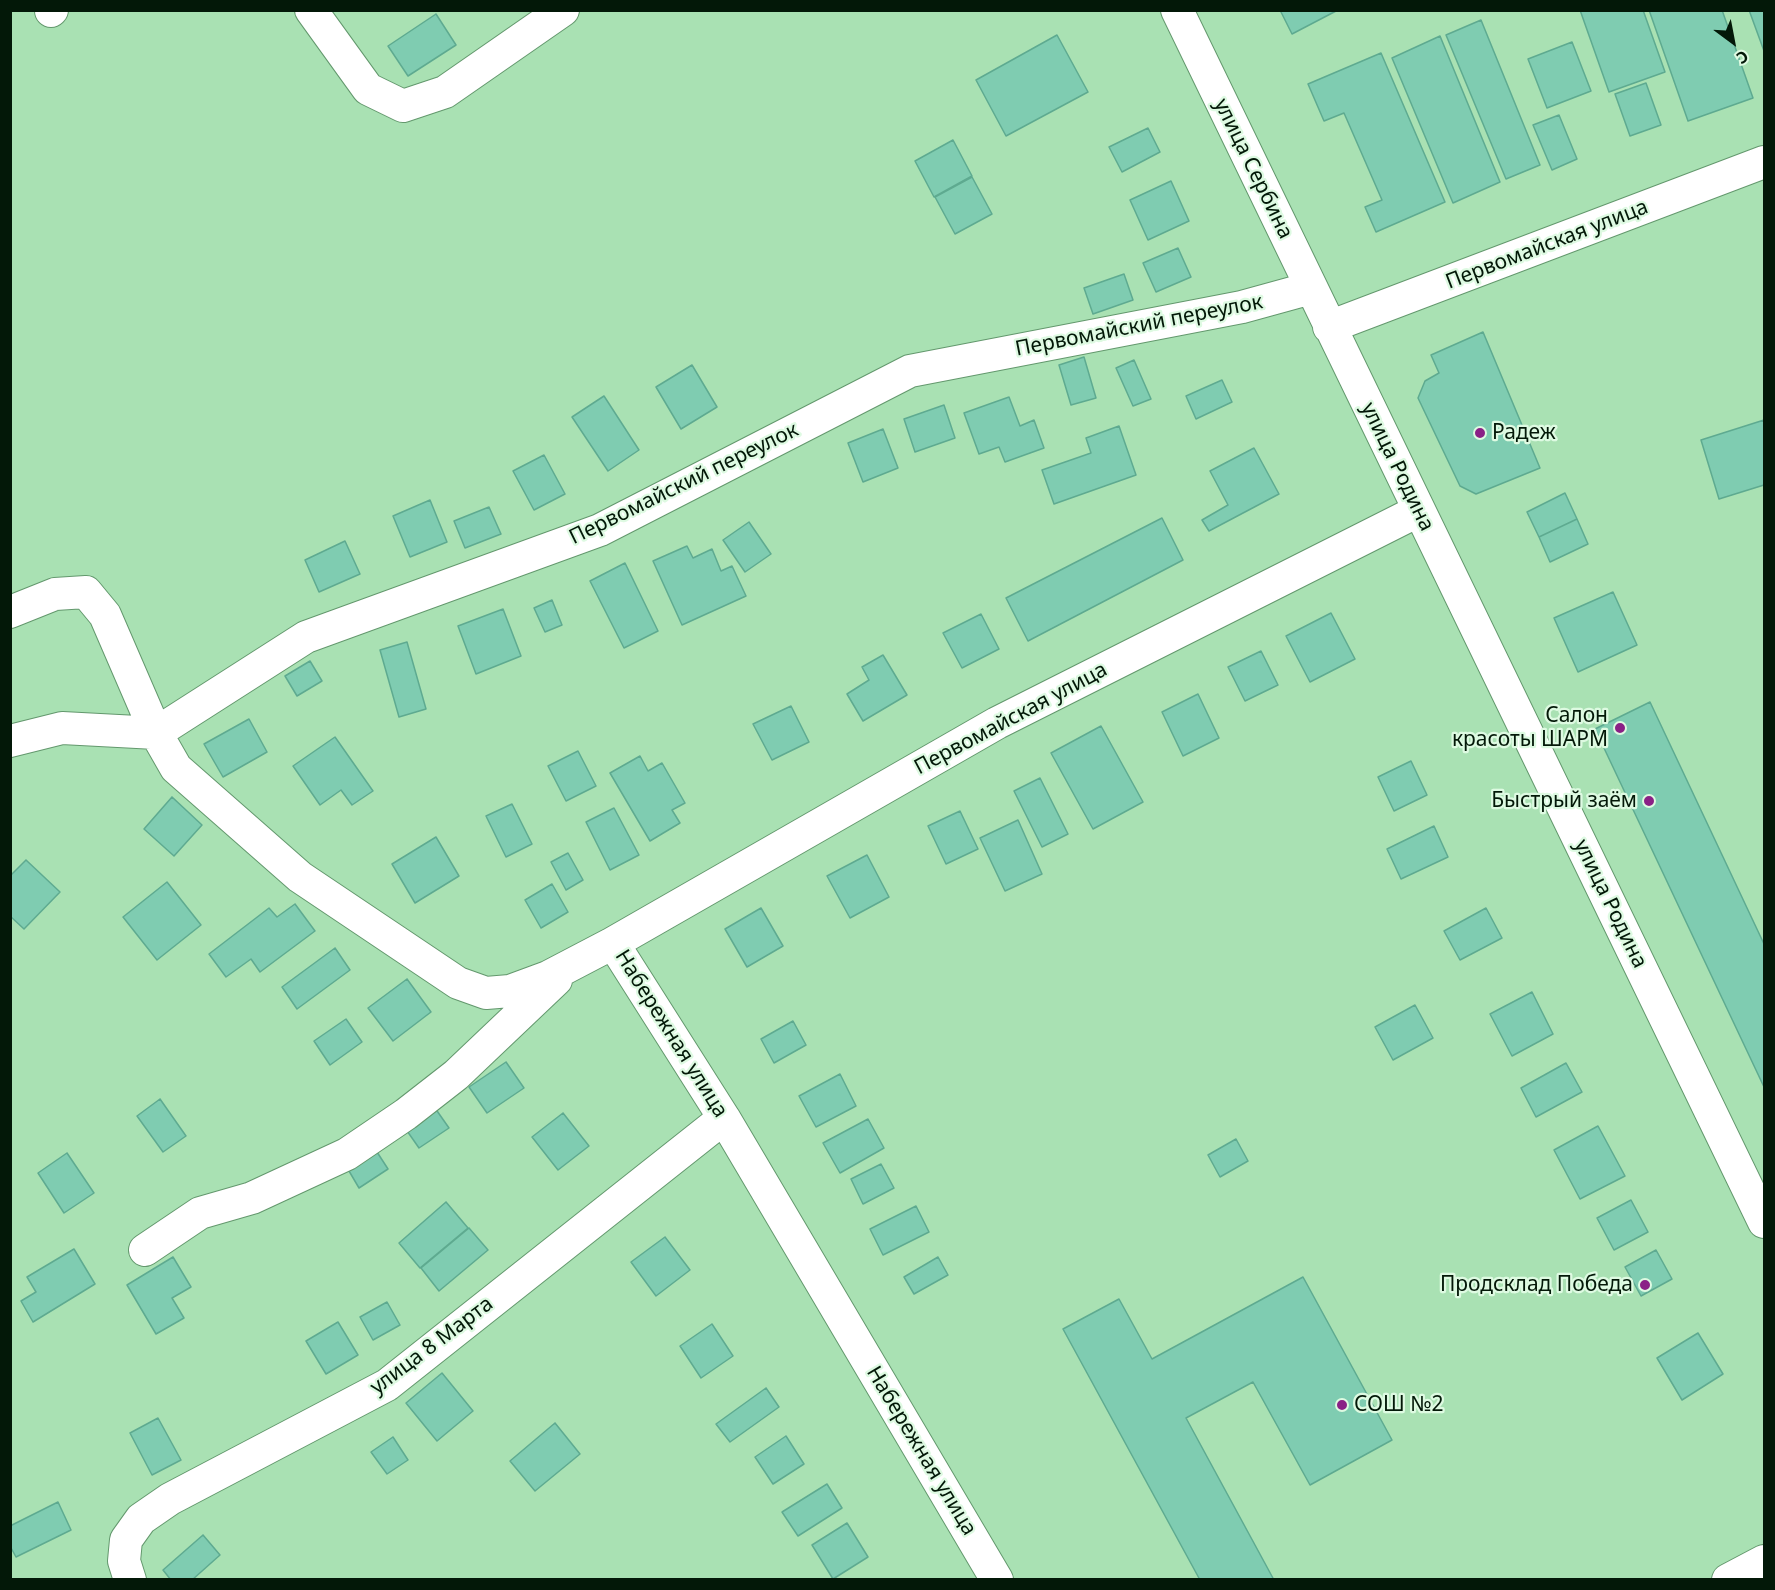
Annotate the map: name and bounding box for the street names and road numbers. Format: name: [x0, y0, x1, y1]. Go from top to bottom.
street label: улица Сербина: [1208, 95, 1298, 243]
street label: Первомайская улица: [1442, 195, 1652, 295]
street label: Первомайский переулок: [1013, 290, 1265, 362]
street label: улица Родина: [1355, 399, 1439, 535]
street label: Первомайский переулок: [565, 418, 803, 550]
street label: Первомайская улица: [910, 657, 1112, 781]
street label: улица Родина: [1568, 836, 1652, 972]
street label: Набережная улица: [609, 946, 733, 1122]
street label: улица 8 Марта: [366, 1292, 498, 1400]
street label: Набережная улица: [861, 1362, 981, 1540]

